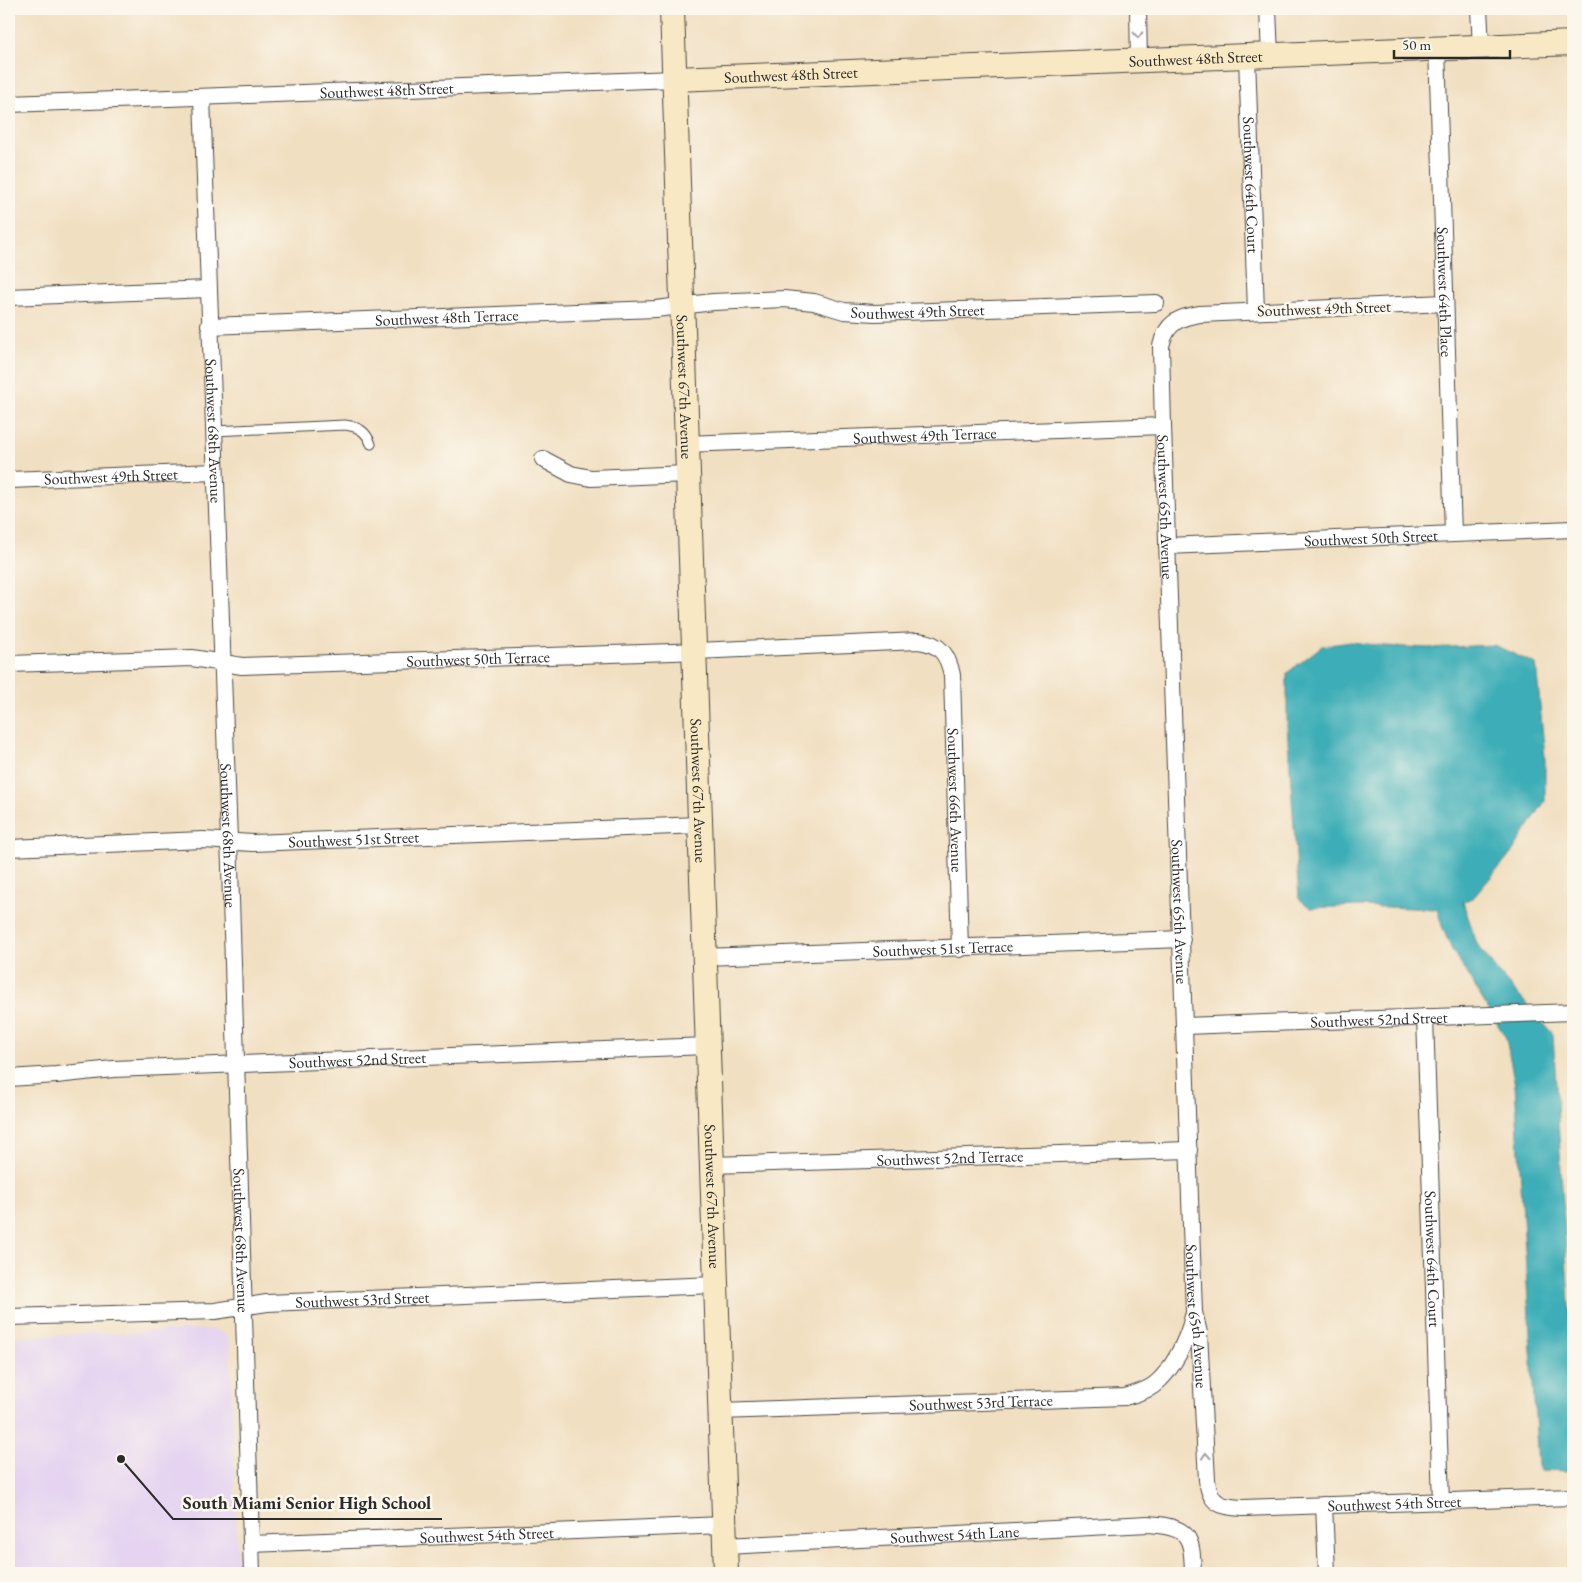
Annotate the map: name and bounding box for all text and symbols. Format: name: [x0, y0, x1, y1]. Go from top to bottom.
scale bar: [1394, 28, 1511, 60]
one-way arrow: [1133, 32, 1143, 39]
text: 50 m: [1402, 35, 1431, 54]
street label: Southwest 48th Street: [1128, 45, 1263, 72]
street label: Southwest 48th Street: [724, 62, 858, 88]
street label: Southwest 48th Street: [319, 77, 454, 103]
street label: Southwest 64th Court: [1238, 116, 1264, 254]
street label: Southwest 64th Place: [1432, 226, 1457, 357]
street label: Southwest 49th Street: [1257, 296, 1391, 321]
street label: Southwest 49th Street: [850, 299, 985, 324]
street label: Southwest 48th Terrace: [375, 304, 519, 331]
street label: Southwest 67th Avenue: [672, 314, 698, 459]
street label: Southwest 68th Avenue: [201, 358, 227, 503]
street label: Southwest 49th Terrace: [853, 422, 997, 449]
street label: Southwest 65th Avenue: [1152, 434, 1178, 580]
street label: Southwest 49th Street: [44, 463, 178, 490]
street label: Southwest 50th Street: [1303, 525, 1438, 551]
street label: Southwest 50th Terrace: [406, 646, 550, 672]
street label: Southwest 67th Avenue: [685, 718, 711, 863]
street label: Southwest 66th Avenue: [943, 727, 968, 873]
street label: Southwest 68th Avenue: [215, 763, 241, 908]
street label: Southwest 51st Street: [288, 826, 420, 853]
street label: Southwest 65th Avenue: [1166, 839, 1193, 984]
street label: Southwest 51st Terrace: [872, 935, 1013, 962]
street label: Southwest 52nd Street: [1310, 1007, 1448, 1032]
street label: Southwest 52nd Street: [288, 1047, 426, 1073]
street label: Southwest 67th Avenue: [700, 1124, 725, 1269]
street label: Southwest 52nd Terrace: [876, 1145, 1024, 1171]
street label: Southwest 68th Avenue: [228, 1168, 254, 1313]
street label: Southwest 64th Court: [1420, 1190, 1445, 1328]
street label: Southwest 65th Avenue: [1181, 1244, 1212, 1389]
street label: Southwest 53rd Street: [295, 1286, 430, 1313]
street label: Southwest 53rd Terrace: [909, 1390, 1053, 1415]
one-way arrow: [1201, 1451, 1211, 1459]
callout: South Miami Senior High School: [173, 1486, 442, 1519]
text: South Miami Senior High School: [183, 1491, 431, 1514]
street label: Southwest 54th Street: [1327, 1491, 1462, 1516]
street label: Southwest 54th Lane: [890, 1521, 1020, 1548]
street label: Southwest 54th Street: [419, 1522, 554, 1548]

